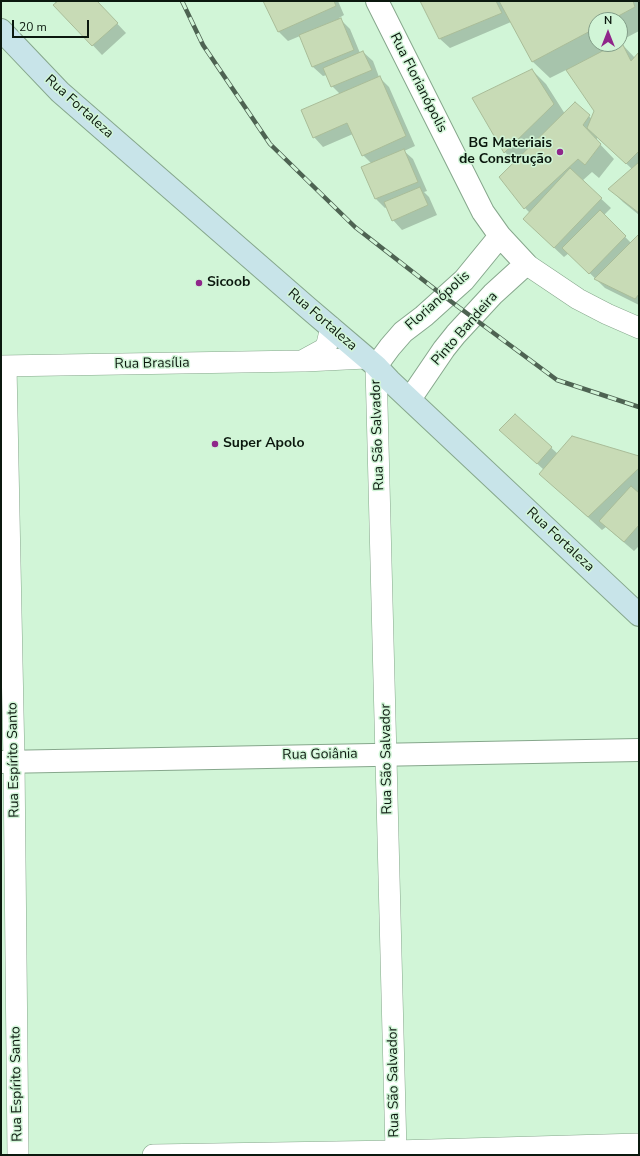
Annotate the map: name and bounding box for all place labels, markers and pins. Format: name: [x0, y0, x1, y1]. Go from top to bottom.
place label: BG Materiais de Construção: [459, 136, 552, 168]
marker: BG Materiais de Construção: [555, 147, 565, 157]
place label: Sicoob: [207, 275, 250, 291]
marker: Sicoob: [194, 278, 204, 288]
place label: Super Apolo: [223, 436, 305, 452]
marker: Super Apolo: [210, 439, 220, 449]

